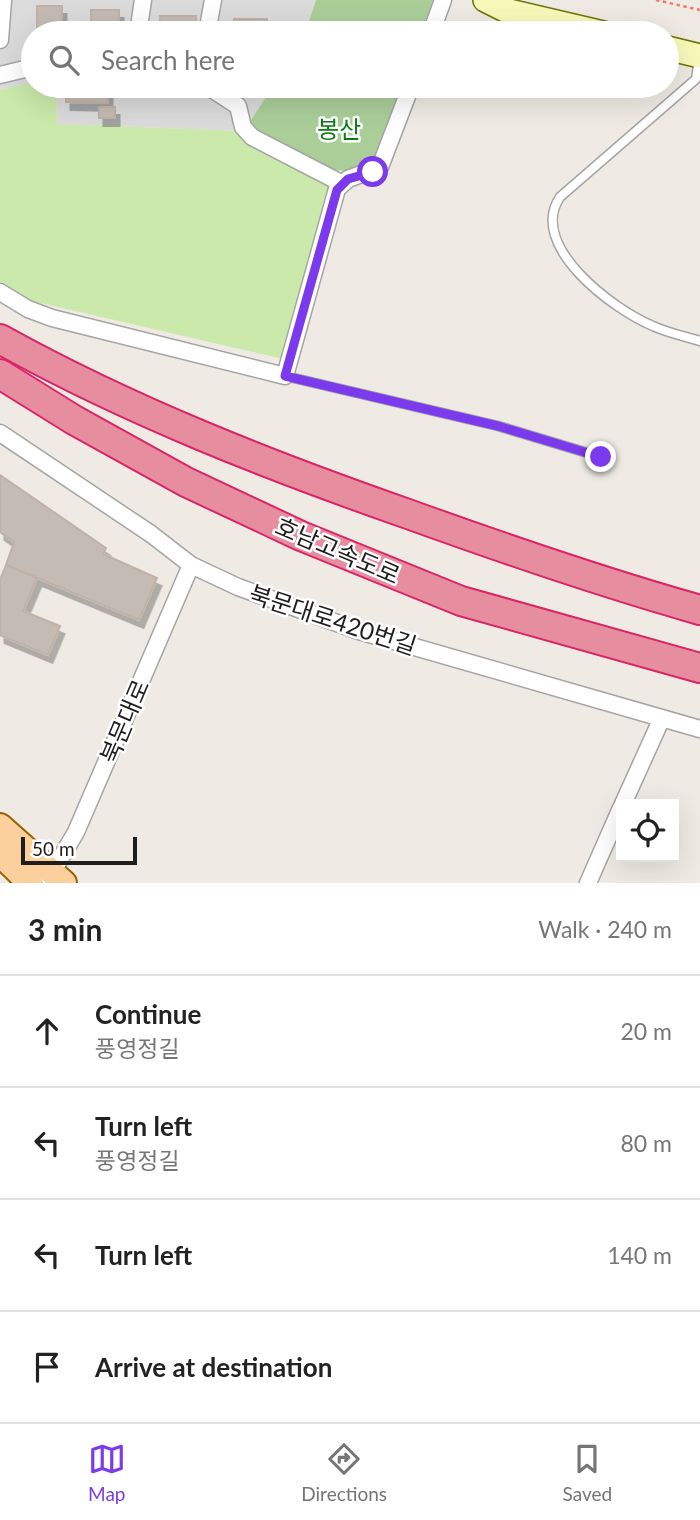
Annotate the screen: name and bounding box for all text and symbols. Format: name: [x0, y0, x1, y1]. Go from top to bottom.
search box: [21, 21, 679, 98]
icon: search: [45, 41, 83, 79]
text: Search here: [101, 44, 235, 76]
park label: 봉산: [317, 114, 361, 143]
route start: [357, 156, 388, 187]
route end: [585, 441, 616, 472]
street label: 호남고속도로: [271, 511, 405, 589]
street label: 북문대로420번길: [246, 578, 420, 660]
street label: 북문대로: [93, 675, 155, 767]
map controls: [616, 799, 679, 862]
button: locate: [616, 799, 679, 862]
scale bar: [21, 834, 136, 866]
text: 50 m: [32, 837, 75, 860]
text: 3 min: [28, 911, 102, 947]
text: Walk · 240 m: [538, 915, 672, 943]
text: Continue: [95, 998, 201, 1030]
icon: ahead: [28, 1012, 66, 1050]
text: 20 m: [621, 1017, 672, 1045]
text: 풍영정길: [95, 1034, 180, 1062]
text: Turn left: [95, 1110, 192, 1142]
icon: left: [28, 1124, 66, 1162]
text: 80 m: [621, 1129, 672, 1157]
text: 풍영정길: [95, 1146, 180, 1174]
icon: left: [28, 1236, 66, 1274]
text: Turn left: [95, 1239, 192, 1271]
text: 140 m: [607, 1241, 672, 1269]
icon: arrive: [28, 1348, 66, 1386]
text: Arrive at destination: [95, 1351, 332, 1383]
tab: Map: [88, 1440, 126, 1505]
tab: Directions: [301, 1440, 387, 1505]
tab: Saved: [563, 1440, 612, 1505]

